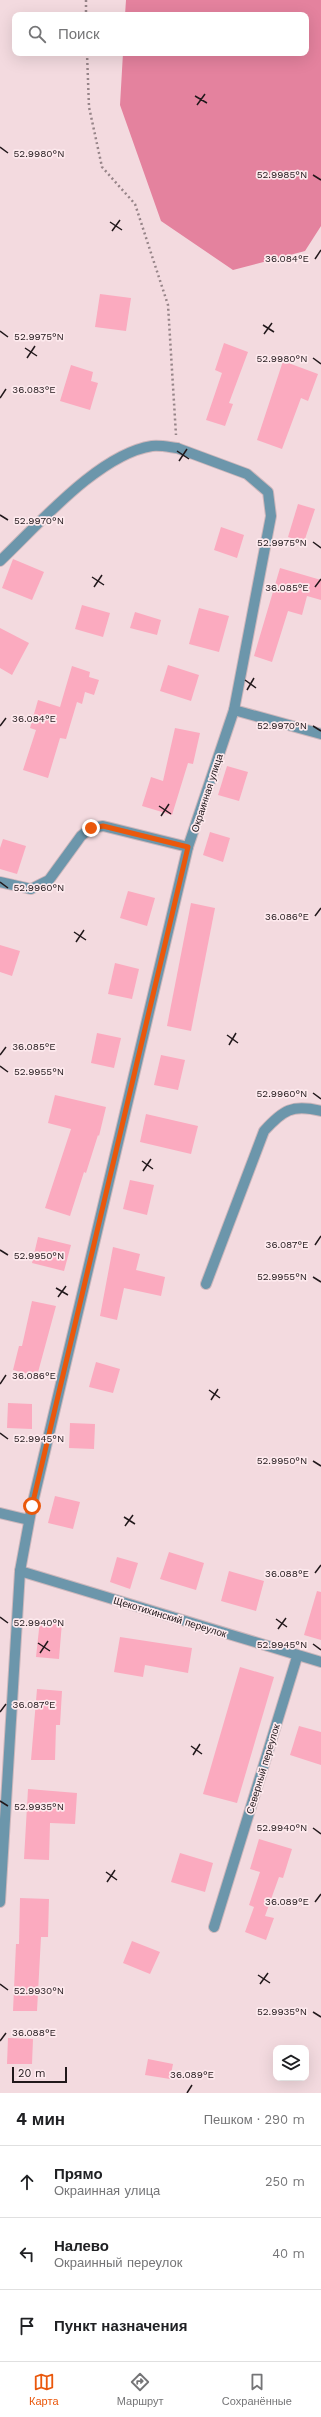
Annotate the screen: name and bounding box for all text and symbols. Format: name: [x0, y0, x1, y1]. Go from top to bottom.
search box: [12, 12, 309, 56]
icon: search: [26, 23, 48, 45]
text: Поиск: [58, 25, 100, 43]
text: 52.9980°N: [14, 148, 64, 159]
text: 52.9985°N: [257, 169, 307, 180]
text: 36.084°E: [265, 253, 309, 264]
text: 52.9975°N: [14, 331, 64, 342]
text: 52.9980°N: [257, 353, 307, 364]
text: 36.083°E: [12, 384, 56, 395]
text: 52.9970°N: [14, 515, 64, 526]
text: 52.9975°N: [257, 537, 307, 548]
text: 36.085°E: [265, 582, 309, 593]
text: 36.084°E: [12, 713, 56, 724]
text: 52.9970°N: [257, 720, 307, 731]
street label: Окраинная улица: [189, 752, 225, 834]
route end: [82, 819, 100, 837]
text: 52.9960°N: [14, 882, 64, 893]
text: 36.086°E: [265, 911, 309, 922]
text: 36.085°E: [12, 1041, 56, 1052]
text: 52.9955°N: [14, 1066, 64, 1077]
text: 52.9960°N: [257, 1088, 307, 1099]
text: 36.087°E: [266, 1239, 308, 1250]
text: 52.9950°N: [14, 1250, 64, 1261]
text: 52.9955°N: [257, 1271, 307, 1282]
text: 36.086°E: [12, 1370, 56, 1381]
text: 52.9945°N: [14, 1433, 64, 1444]
text: 52.9950°N: [257, 1455, 307, 1466]
route start: [23, 1497, 41, 1515]
text: 36.088°E: [265, 1568, 309, 1579]
street label: Щекотихинский переулок: [112, 1595, 228, 1640]
text: 52.9940°N: [14, 1617, 64, 1628]
text: 52.9945°N: [257, 1639, 307, 1650]
text: 36.087°E: [13, 1699, 55, 1710]
street label: Северный переулок: [244, 1722, 282, 1815]
text: 52.9935°N: [14, 1801, 64, 1812]
text: 52.9940°N: [257, 1822, 307, 1833]
text: 36.089°E: [265, 1896, 309, 1907]
text: 52.9930°N: [14, 1985, 64, 1996]
text: 52.9935°N: [257, 2006, 307, 2017]
text: 36.088°E: [12, 2027, 56, 2038]
map controls: [273, 2045, 309, 2081]
button: layers: [273, 2045, 309, 2081]
scale bar: [12, 2065, 67, 2084]
text: 20 m: [18, 2067, 46, 2080]
text: 36.089°E: [170, 2069, 214, 2080]
text: 4 мин: [16, 2109, 65, 2129]
text: Пешком · 290 m: [204, 2112, 305, 2127]
text: Прямо: [54, 2165, 103, 2183]
icon: ahead: [16, 2171, 38, 2193]
text: 250 m: [265, 2174, 305, 2189]
text: Окраинная улица: [54, 2183, 160, 2198]
text: Налево: [54, 2237, 109, 2255]
icon: left: [16, 2243, 38, 2265]
text: 40 m: [272, 2246, 305, 2261]
text: Окраинный переулок: [54, 2255, 182, 2270]
icon: arrive: [16, 2315, 38, 2337]
text: Пункт назначения: [54, 2317, 187, 2335]
tab: Карта: [29, 2371, 59, 2408]
tab: Маршрут: [117, 2371, 164, 2408]
tab: Сохранённые: [222, 2371, 292, 2408]

